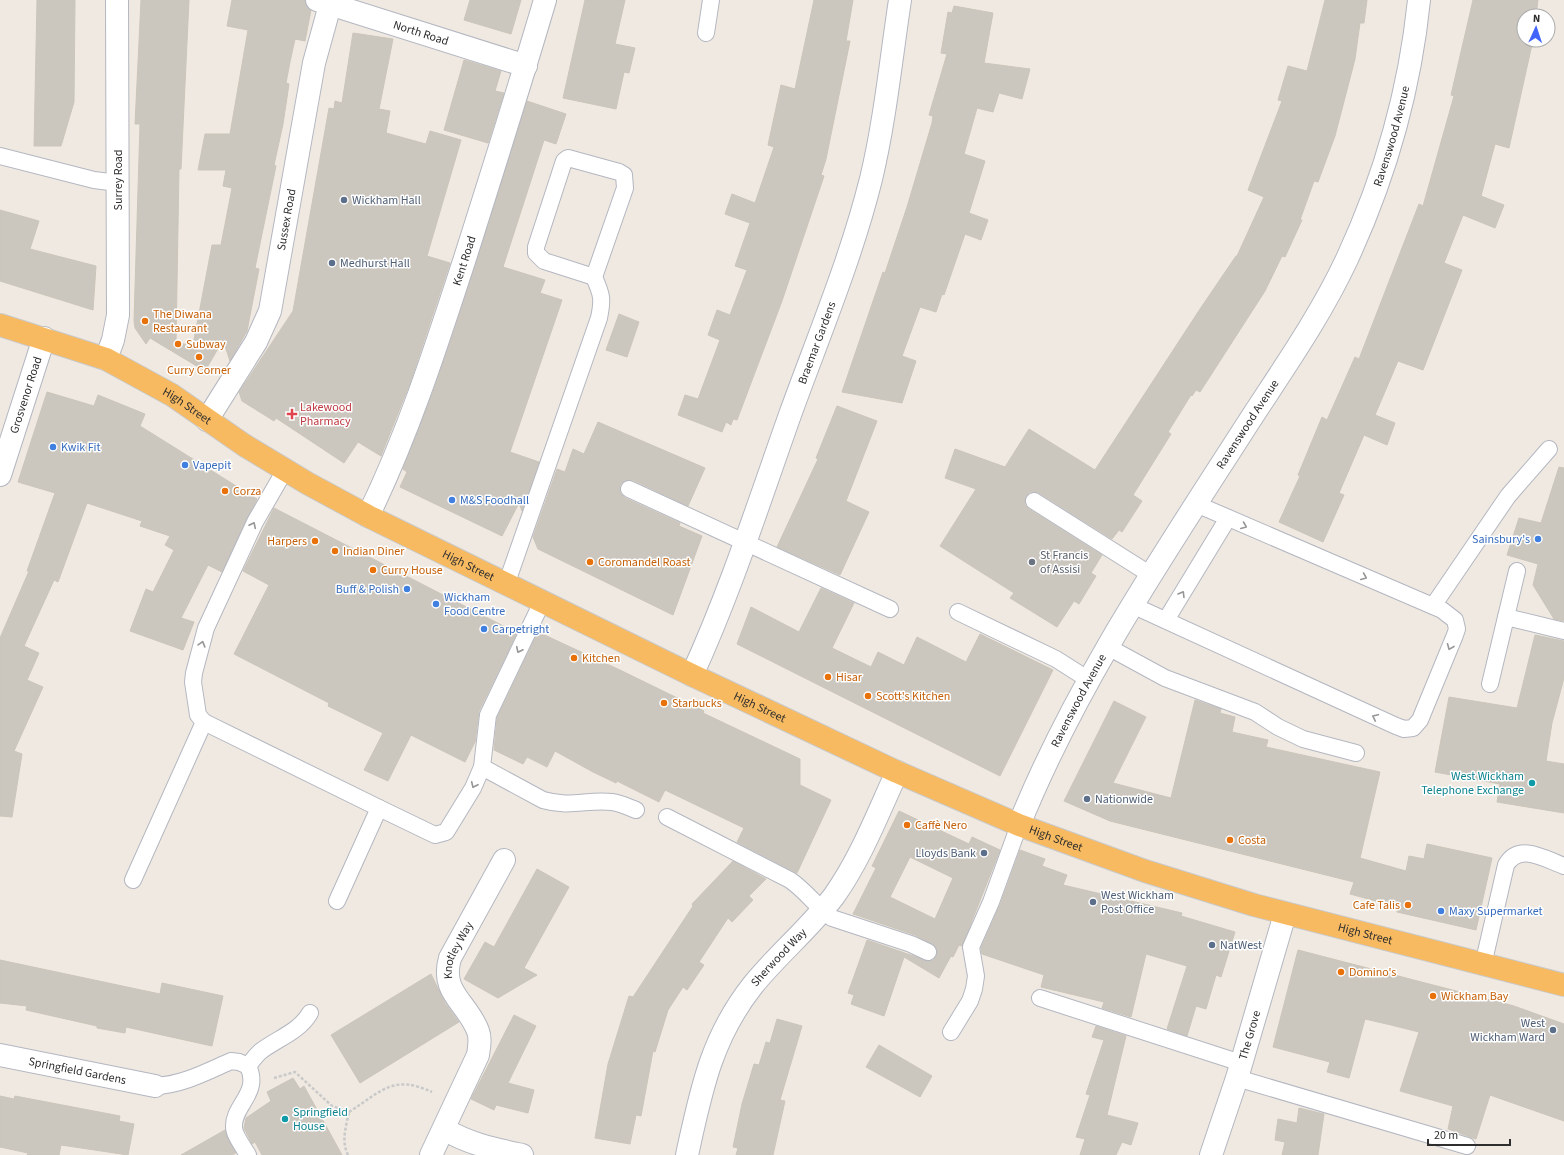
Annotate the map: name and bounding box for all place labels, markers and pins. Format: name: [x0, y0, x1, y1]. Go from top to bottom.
place label: Wickham Hall: [352, 192, 421, 209]
marker: Wickham Hall: [339, 195, 349, 205]
place label: Medhurst Hall: [340, 255, 410, 272]
marker: Medhurst Hall: [327, 258, 337, 268]
place label: The Diwana Restaurant: [153, 306, 212, 337]
marker: The Diwana Restaurant: [140, 316, 150, 326]
place label: Subway: [186, 336, 226, 353]
marker: Subway: [173, 339, 183, 349]
marker: Curry Corner: [194, 352, 204, 362]
place label: Curry Corner: [167, 362, 232, 379]
place label: Lakewood Pharmacy: [300, 399, 352, 430]
marker: Lakewood Pharmacy: [287, 409, 297, 419]
place label: Kwik Fit: [61, 439, 101, 456]
marker: Kwik Fit: [48, 442, 58, 452]
place label: Vapepit: [193, 457, 231, 474]
marker: Vapepit: [180, 460, 190, 470]
place label: Corza: [233, 483, 261, 500]
marker: Corza: [220, 486, 230, 496]
place label: M&S Foodhall: [460, 492, 529, 509]
marker: M&S Foodhall: [447, 495, 457, 505]
place label: Sainsbury's: [1472, 531, 1530, 548]
place label: Harpers: [267, 533, 307, 550]
marker: Sainsbury's: [1533, 534, 1543, 544]
marker: Harpers: [310, 536, 320, 546]
place label: Indian Diner: [343, 543, 405, 560]
marker: Indian Diner: [330, 546, 340, 556]
place label: St Francis of Assisi: [1040, 547, 1088, 578]
place label: Coromandel Roast: [598, 554, 690, 571]
marker: Coromandel Roast: [585, 557, 595, 567]
marker: St Francis of Assisi: [1027, 557, 1037, 567]
place label: Curry House: [381, 562, 443, 579]
marker: Curry House: [368, 565, 378, 575]
place label: Buff & Polish: [336, 581, 399, 598]
marker: Buff & Polish: [402, 584, 412, 594]
place label: Wickham Food Centre: [444, 589, 505, 620]
marker: Wickham Food Centre: [431, 599, 441, 609]
place label: Carpetright: [492, 621, 549, 638]
marker: Carpetright: [479, 624, 489, 634]
place label: Kitchen: [582, 650, 620, 667]
marker: Kitchen: [569, 653, 579, 663]
place label: Hisar: [836, 669, 863, 686]
marker: Hisar: [823, 672, 833, 682]
place label: Scott's Kitchen: [876, 688, 950, 705]
marker: Scott's Kitchen: [863, 691, 873, 701]
place label: Starbucks: [672, 695, 722, 712]
marker: Starbucks: [659, 698, 669, 708]
place label: West Wickham Telephone Exchange: [1421, 768, 1524, 799]
marker: West Wickham Telephone Exchange: [1527, 778, 1537, 788]
place label: Nationwide: [1095, 791, 1153, 808]
marker: Nationwide: [1082, 794, 1092, 804]
place label: Caffè Nero: [915, 817, 967, 834]
marker: Caffè Nero: [902, 820, 912, 830]
place label: Costa: [1238, 832, 1266, 849]
marker: Costa: [1225, 835, 1235, 845]
place label: Lloyds Bank: [915, 845, 976, 862]
marker: Lloyds Bank: [979, 848, 989, 858]
place label: West Wickham Post Office: [1101, 887, 1174, 918]
marker: West Wickham Post Office: [1088, 897, 1098, 907]
place label: Cafe Talis: [1353, 897, 1400, 914]
marker: Cafe Talis: [1403, 900, 1413, 910]
place label: Maxy Supermarket: [1449, 903, 1543, 920]
marker: Maxy Supermarket: [1436, 906, 1446, 916]
place label: NatWest: [1220, 937, 1262, 954]
marker: NatWest: [1207, 940, 1217, 950]
place label: Domino's: [1349, 964, 1396, 981]
marker: Domino's: [1336, 967, 1346, 977]
place label: Wickham Bay: [1441, 988, 1509, 1005]
marker: Wickham Bay: [1428, 991, 1438, 1001]
place label: West Wickham Ward: [1470, 1015, 1545, 1046]
marker: West Wickham Ward: [1548, 1025, 1558, 1035]
place label: Springfield House: [293, 1104, 348, 1135]
marker: Springfield House: [280, 1114, 290, 1124]

